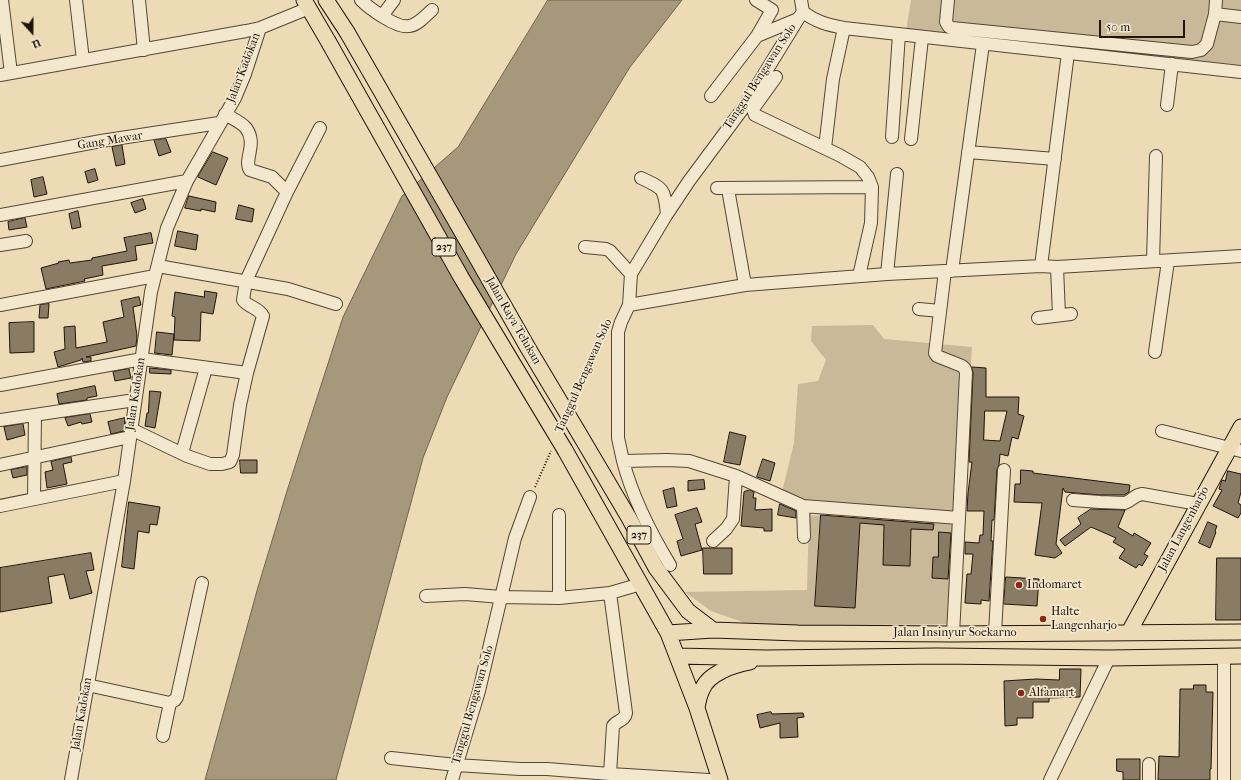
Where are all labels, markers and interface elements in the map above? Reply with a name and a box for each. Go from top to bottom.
north arrow [12,12,52,52]
scale bar [1101,12,1187,38]
text: 50 m [1106,20,1130,34]
street label: Tanggul Bengawan Solo [720,21,800,133]
street label: Jalan Kadokan [224,31,264,105]
text: U [30,36,43,51]
street label: Gang Mawar [76,129,144,153]
road number: 237 [432,238,456,256]
street label: Jalan Raya Telukan [482,275,544,367]
street label: Tanggul Bengawan Solo [552,317,616,435]
street label: Jalan Kadokan [123,356,149,432]
street label: Jalan Langenharjo [1156,484,1212,574]
road number: 237 [627,526,651,544]
place label: Indomaret [1027,578,1082,592]
marker: Indomaret [1014,580,1024,590]
place label: Halte Langenharjo [1051,605,1117,633]
marker: Halte Langenharjo [1038,614,1048,624]
street label: Jalan Insinyur Soekarno [893,626,1017,640]
street label: Tanggul Bengawan Solo [449,644,497,766]
street label: Jalan Kadokan [68,676,96,752]
place label: Alfamart [1029,686,1075,700]
marker: Alfamart [1016,688,1026,698]

